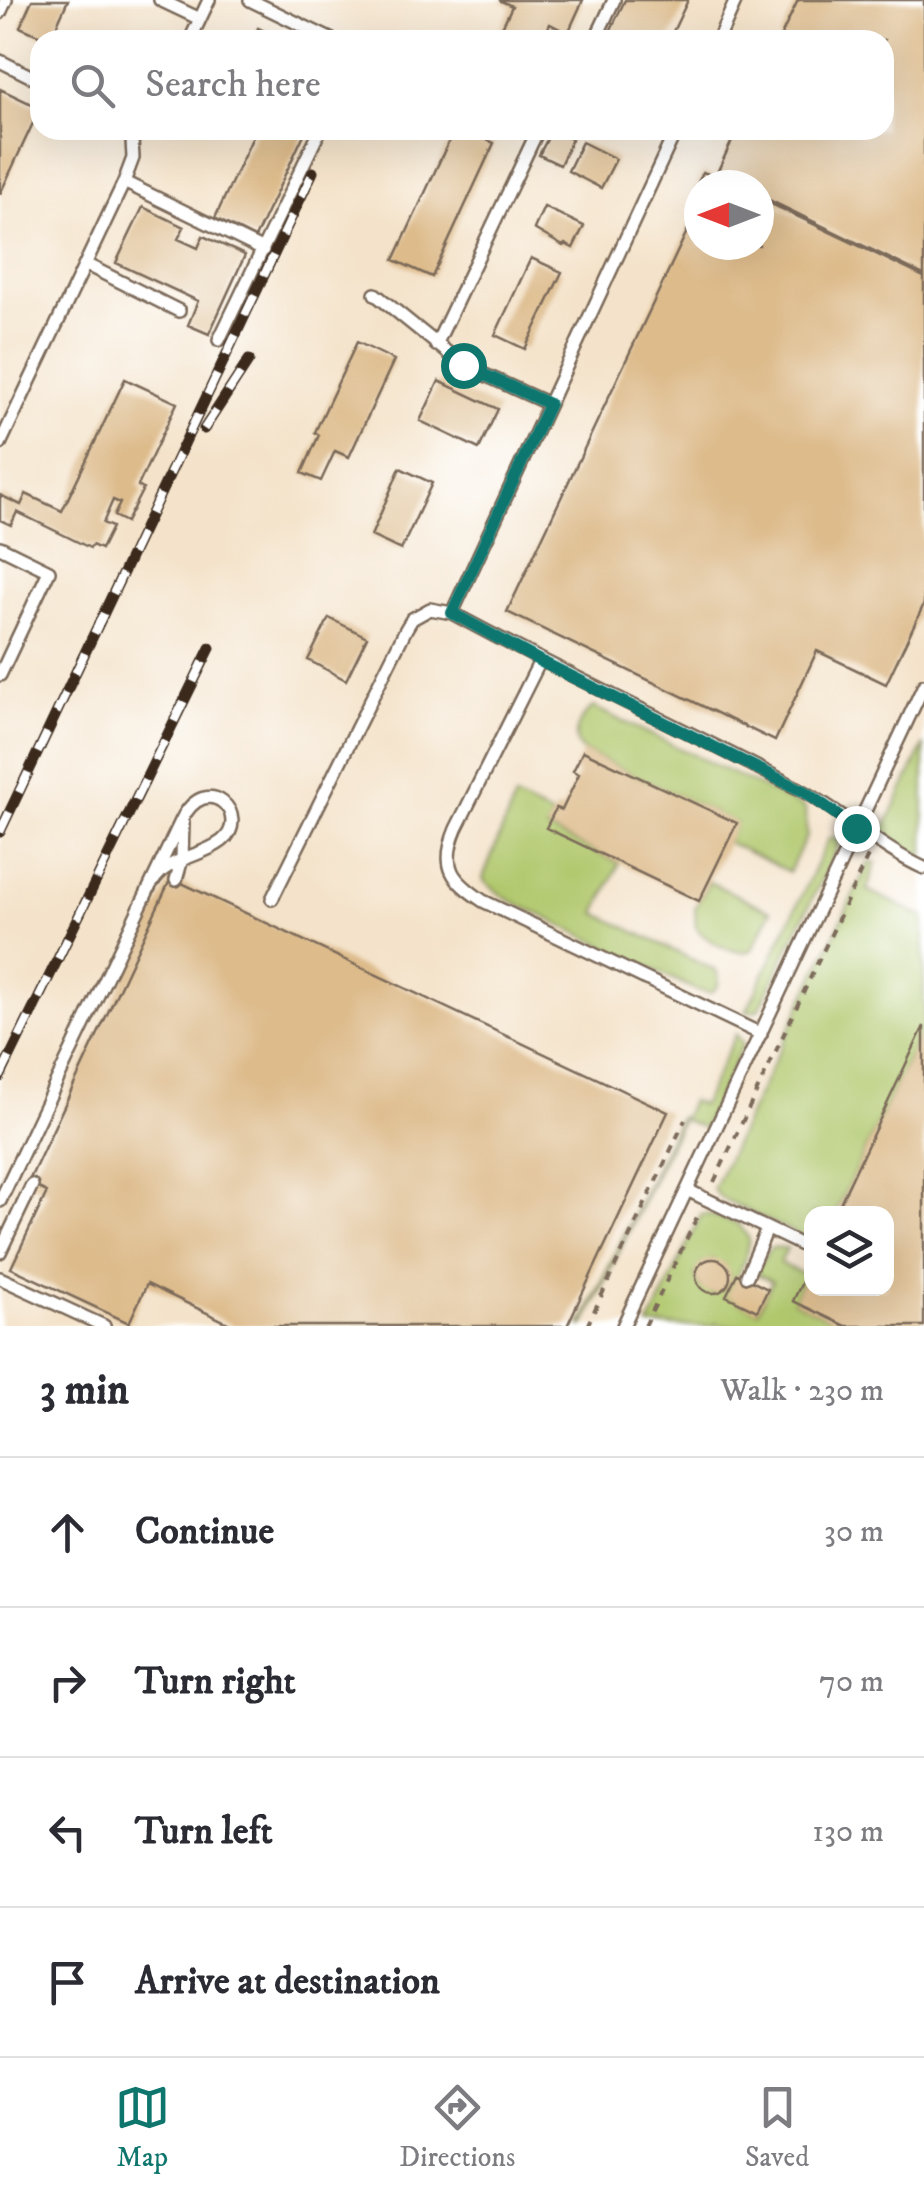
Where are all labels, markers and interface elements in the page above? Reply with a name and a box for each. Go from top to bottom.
search box [30,30,894,140]
icon: search [65,58,120,113]
text: Search here [145,61,321,109]
north arrow [684,170,774,260]
route start [441,343,487,389]
route end [834,806,880,852]
map controls [804,1206,894,1296]
button: layers [804,1206,894,1296]
text: 3 min [40,1365,129,1417]
text: Walk · 230 m [720,1371,884,1411]
icon: ahead [40,1505,95,1560]
text: Continue [135,1508,274,1556]
text: 30 m [824,1512,884,1552]
icon: right [40,1655,95,1710]
text: Turn right [135,1658,296,1706]
text: 70 m [819,1662,884,1702]
icon: left [40,1805,95,1860]
text: Turn left [135,1808,273,1856]
text: 130 m [812,1812,884,1852]
icon: arrive [40,1955,95,2010]
text: Arrive at destination [135,1958,440,2006]
tab: Map [115,2080,170,2175]
tab: Directions [399,2080,515,2175]
tab: Saved [745,2080,809,2175]

